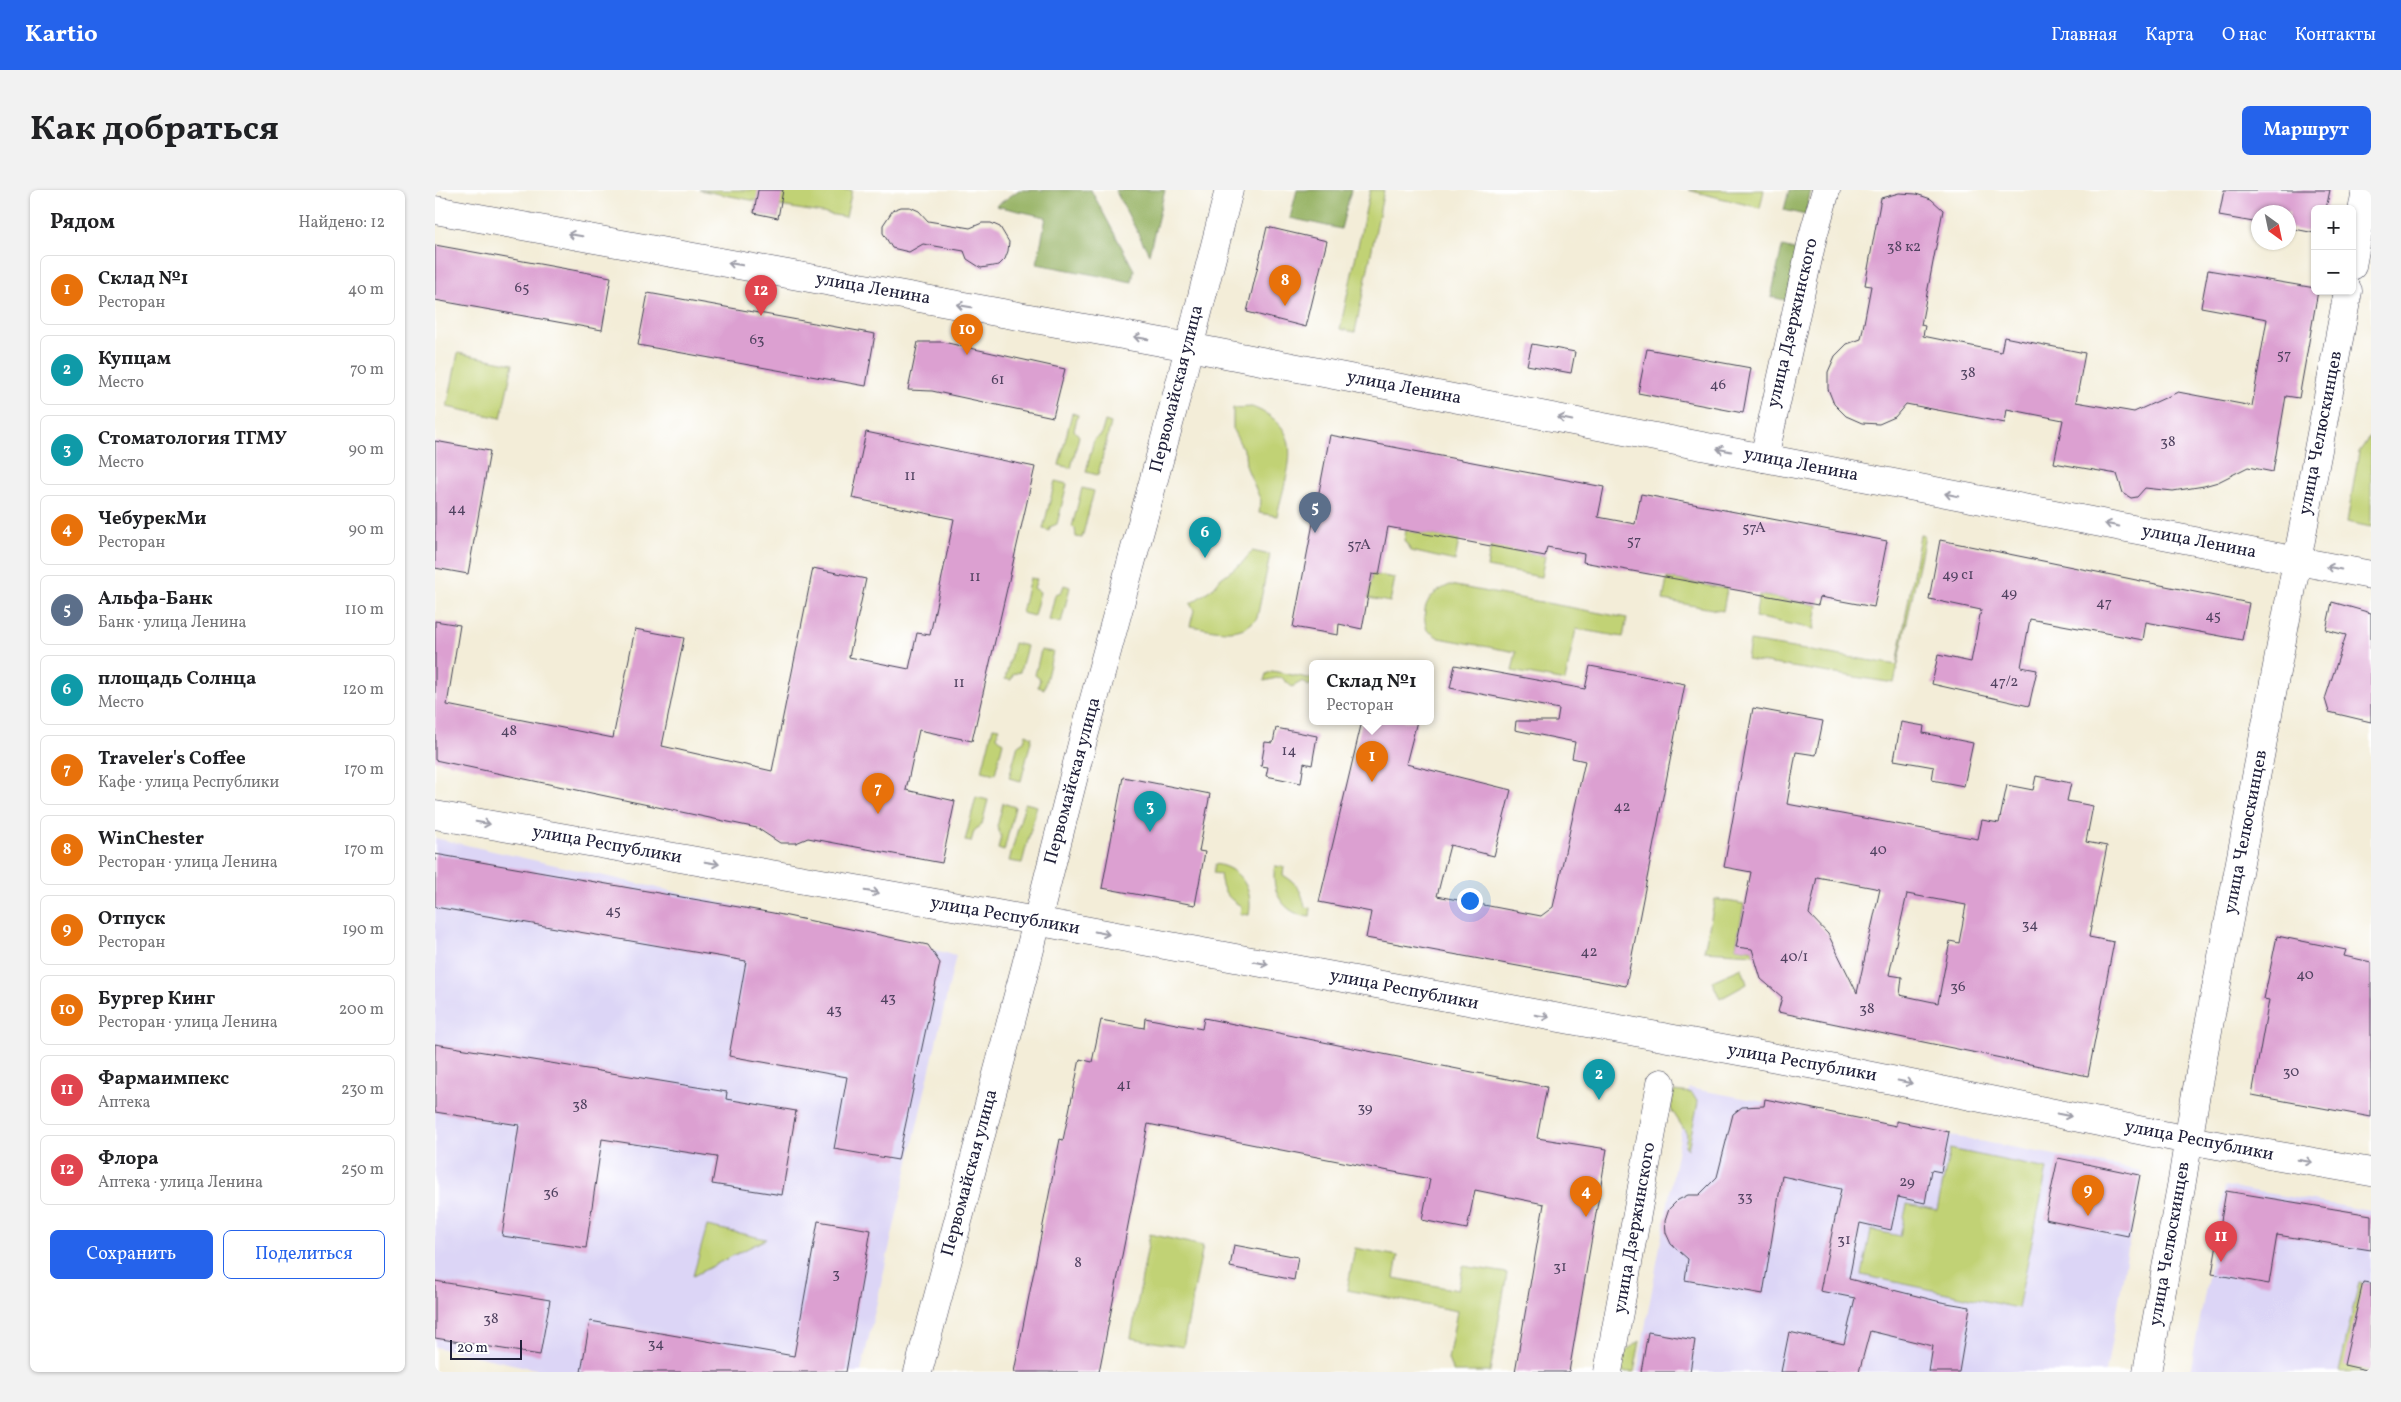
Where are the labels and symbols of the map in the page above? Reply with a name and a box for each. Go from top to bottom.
north arrow [2251,205,2296,250]
one-way arrow [567,230,583,240]
street label: улица Дзержинского [1761,236,1825,410]
house number: 38 к2 [1887,237,1921,258]
one-way arrow [727,259,743,269]
pin: 8 [1269,265,1301,306]
street label: улица Ленина [814,267,932,311]
pin: 12 [745,275,777,316]
house number: 65 [515,278,529,299]
one-way arrow [956,300,972,310]
street label: Первомайская улица [1144,302,1210,475]
pin: 10 [951,314,983,355]
house number: 63 [749,330,765,351]
one-way arrow [1133,333,1149,343]
house number: 57 [2277,345,2291,366]
street label: улица Челюскинцев [2293,349,2349,517]
house number: 38 [1960,363,1976,384]
street label: улица Ленина [1345,365,1463,411]
house number: 61 [991,370,1005,391]
house number: 46 [1710,375,1726,396]
one-way arrow [1557,414,1573,423]
house number: 38 [2160,432,2176,453]
street label: улица Ленина [1742,442,1860,488]
one-way arrow [1717,445,1733,454]
house number: 11 [904,466,916,487]
one-way arrow [1945,489,1961,499]
pin: 5 [1299,492,1331,533]
house number: 44 [448,499,466,520]
pin: 6 [1189,517,1221,558]
house number: 57А [1742,518,1766,539]
street label: улица Ленина [2140,519,2258,565]
one-way arrow [2104,520,2120,530]
house number: 57 [1627,531,1641,552]
house number: 57А [1347,535,1371,556]
one-way arrow [2327,563,2343,573]
house number: 49 с1 [1942,565,1974,586]
house number: 11 [969,567,981,588]
house number: 49 [2001,583,2017,604]
house number: 47 [2096,593,2112,614]
house number: 45 [2205,606,2221,627]
house number: 47/2 [1990,672,2018,693]
house number: 11 [953,673,965,694]
street label: Первомайская улица [1039,695,1107,867]
house number: 48 [501,721,517,742]
house number: 14 [1282,741,1296,762]
pin: 1 [1356,741,1388,782]
street label: улица Челюскинцев [2218,748,2274,916]
pin: 7 [862,773,894,814]
pin: 3 [1134,791,1166,832]
house number: 42 [1613,797,1631,818]
one-way arrow [475,819,491,829]
street label: улица Республики [530,820,684,870]
house number: 40 [1869,840,1887,861]
one-way arrow [704,859,720,869]
one-way arrow [864,887,880,897]
your location [1457,888,1483,914]
street label: улица Республики [928,891,1082,941]
house number: 45 [605,901,621,922]
house number: 34 [2022,915,2038,936]
one-way arrow [1093,929,1109,939]
house number: 42 [1580,942,1598,963]
house number: 40/1 [1780,947,1808,968]
one-way arrow [1253,959,1269,969]
street label: улица Республики [1327,963,1481,1017]
house number: 40 [2296,965,2314,986]
house number: 36 [1950,977,1966,998]
house number: 43 [880,988,896,1009]
house number: 38 [1859,999,1875,1020]
house number: 43 [826,1000,842,1021]
one-way arrow [1534,1011,1550,1021]
street label: улица Республики [1725,1038,1879,1088]
pin: 2 [1583,1059,1615,1100]
house number: 30 [2283,1062,2299,1083]
house number: 41 [1117,1075,1131,1096]
one-way arrow [1897,1078,1913,1088]
street label: Первомайская улица [936,1087,1004,1259]
house number: 38 [572,1095,588,1116]
house number: 39 [1357,1098,1373,1119]
one-way arrow [2056,1110,2072,1120]
street label: улица Республики [2122,1114,2276,1168]
street label: улица Дзержинского [1608,1140,1662,1316]
one-way arrow [2297,1156,2313,1166]
street label: улица Челюскинцев [2143,1160,2197,1328]
house number: 29 [1899,1172,1915,1193]
pin: 9 [2072,1175,2104,1216]
pin: 4 [1570,1176,1602,1217]
house number: 36 [543,1183,559,1204]
house number: 33 [1737,1187,1753,1208]
pin: 11 [2205,1221,2237,1262]
house number: 31 [1837,1230,1851,1251]
house number: 8 [1074,1253,1082,1274]
house number: 31 [1553,1257,1567,1278]
house number: 3 [832,1264,840,1285]
house number: 38 [483,1309,499,1330]
house number: 34 [648,1334,664,1355]
scale bar [450,1337,523,1360]

